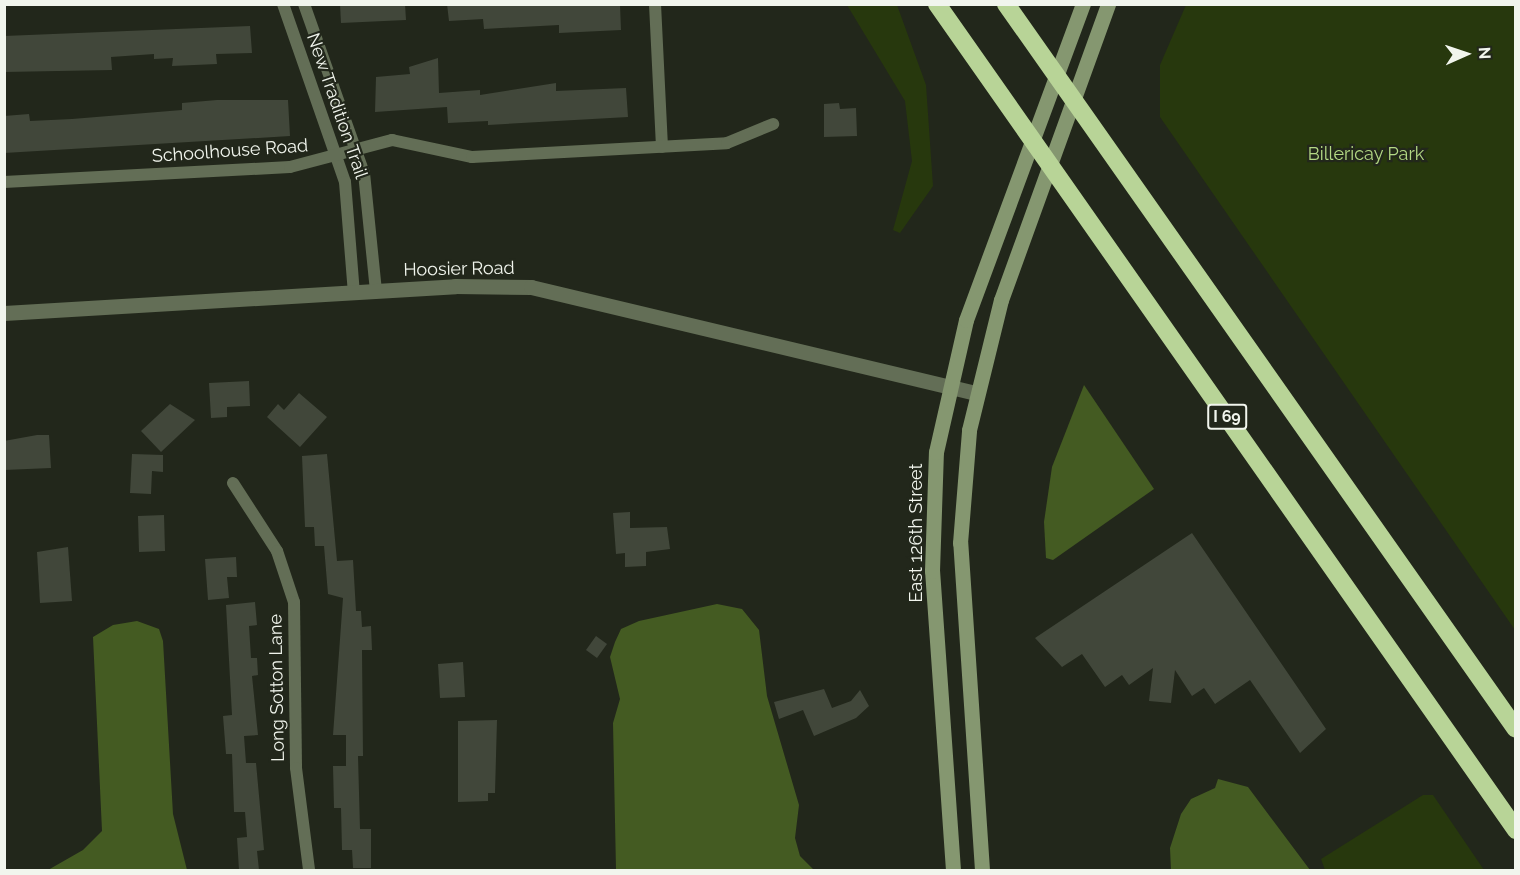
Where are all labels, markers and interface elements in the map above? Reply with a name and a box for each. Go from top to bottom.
north arrow [1436,24,1496,84]
street label: New Tradition Trail [302,30,372,182]
text: N [1475,46,1494,60]
street label: Schoolhouse Road [151,135,309,167]
park label: Billericay Park [1307,143,1425,165]
street label: Hoosier Road [403,257,515,281]
road number: I 69 [1206,404,1248,430]
street label: East 126th Street [905,464,927,602]
street label: Long Sotton Lane [265,614,289,762]

